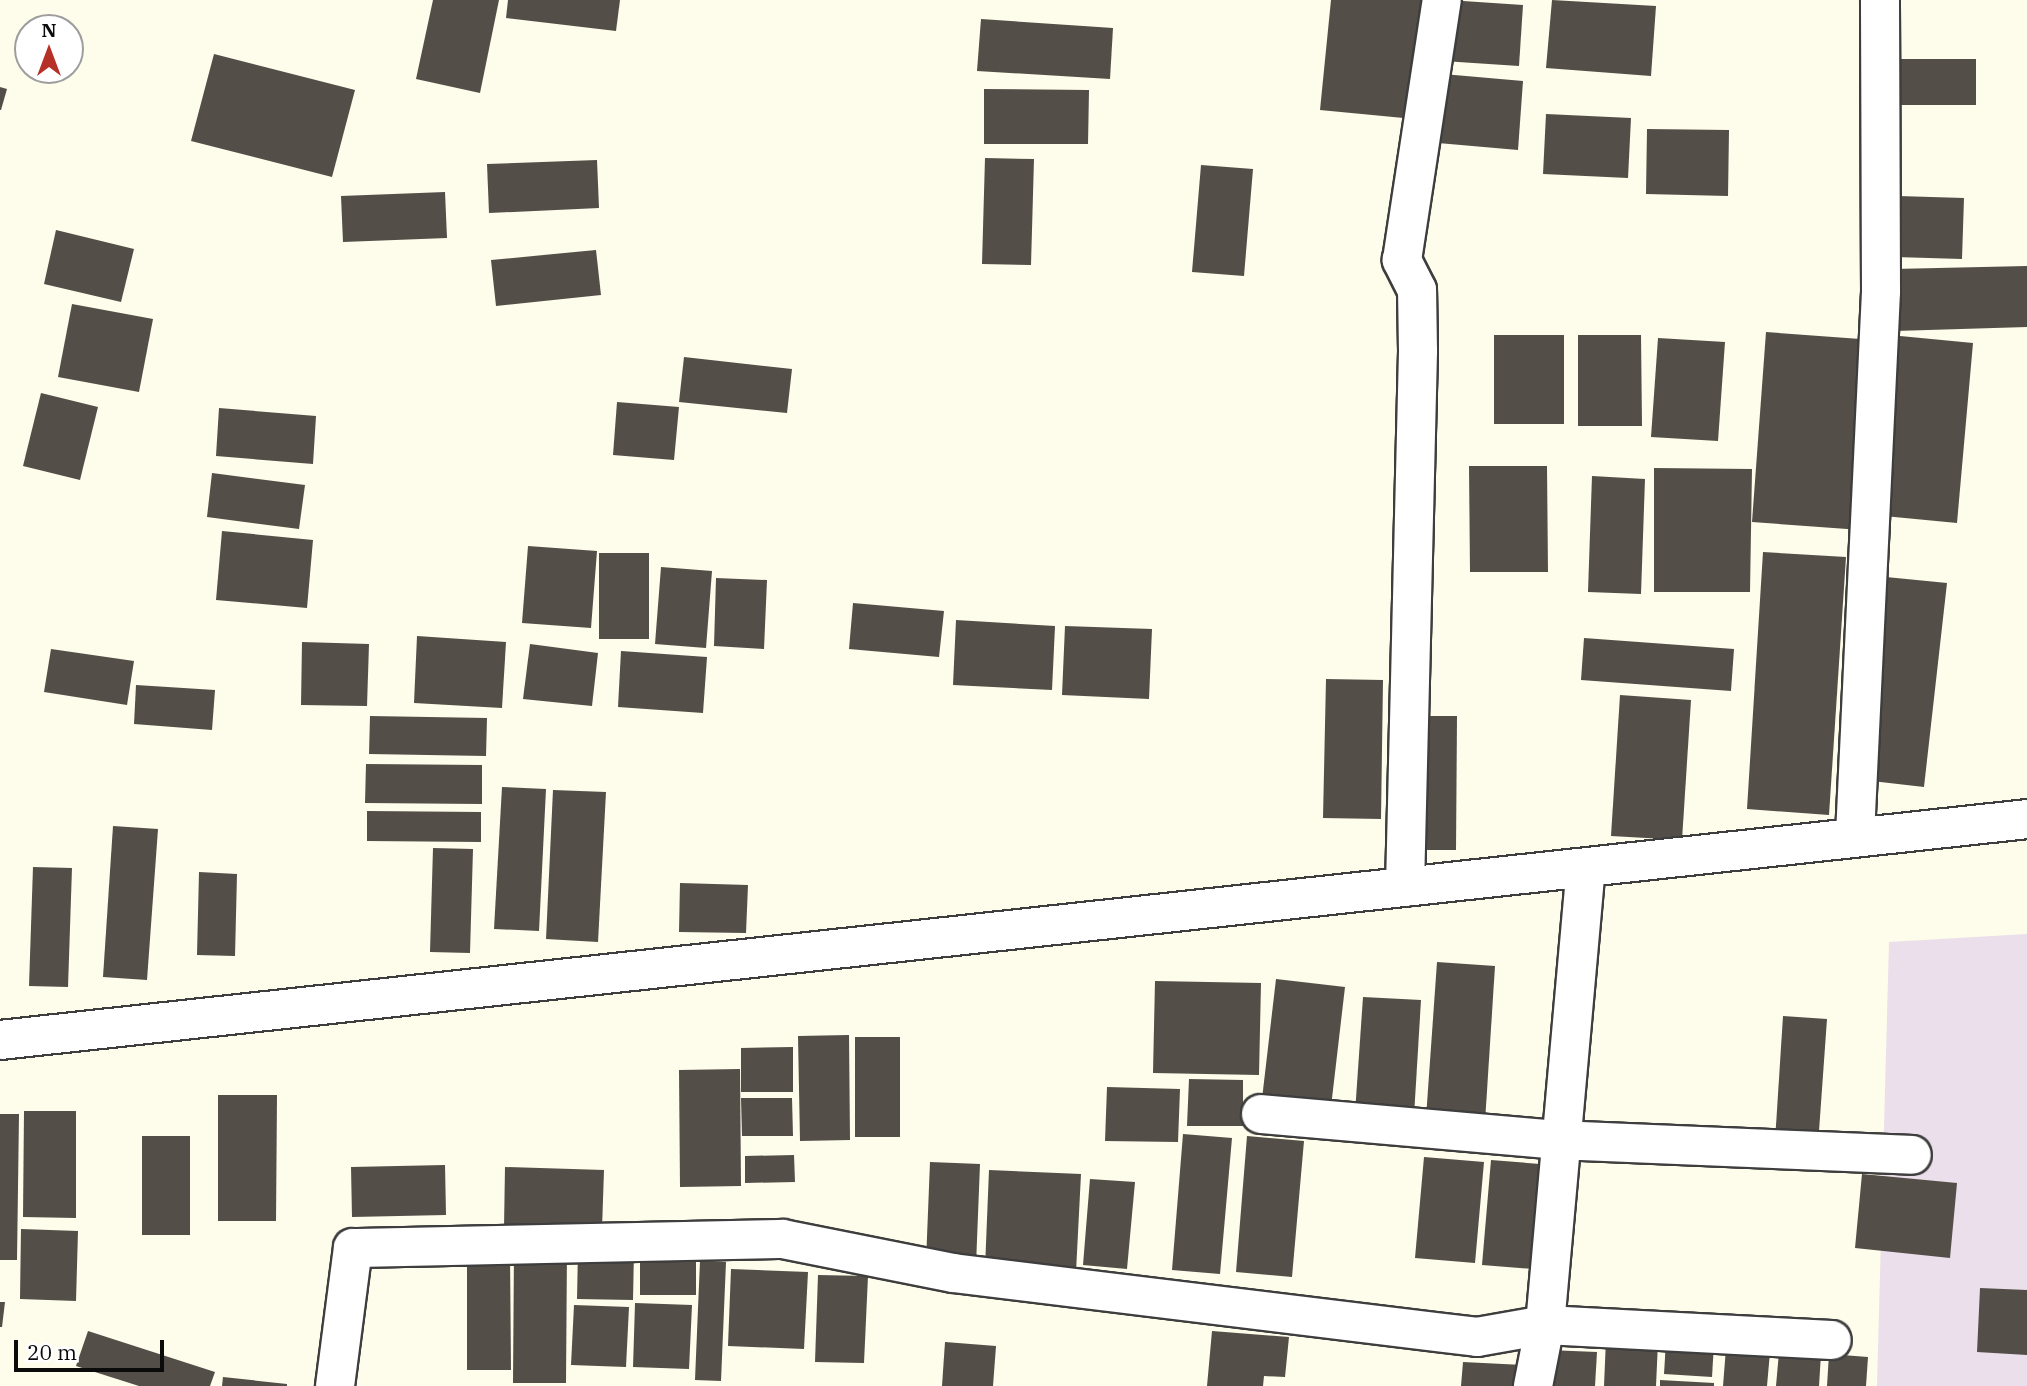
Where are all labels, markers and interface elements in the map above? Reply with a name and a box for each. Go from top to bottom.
north arrow [14,14,84,84]
text: N [41,18,57,42]
scale bar [18,1326,168,1370]
text: 20 m [27,1338,77,1366]

